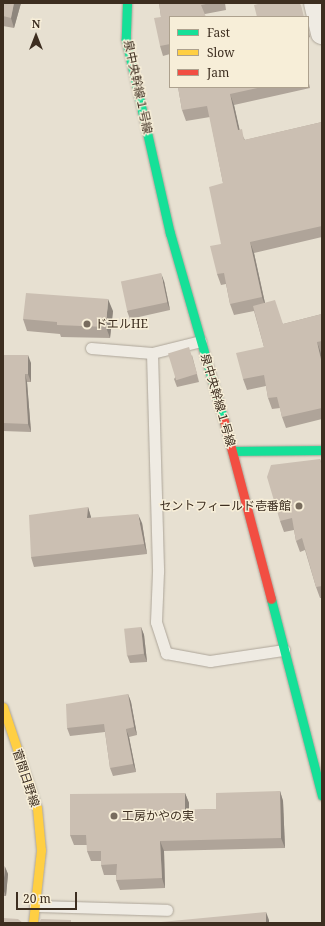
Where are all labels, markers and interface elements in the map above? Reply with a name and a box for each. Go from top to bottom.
north arrow [16,16,56,56]
text: N [32,16,40,31]
legend [169,16,309,88]
text: Fast [207,24,230,41]
street label: 泉中央幹線１号線 [121,39,155,135]
text: Slow [207,44,235,61]
text: Jam [207,64,229,81]
place label: ドエルHE [95,317,148,331]
marker: ドエルHE [82,319,92,329]
street label: 泉中央幹線１号線 [198,352,238,448]
place label: セントフィールド壱番館 [159,499,291,513]
marker: セントフィールド壱番館 [294,501,304,511]
street label: 菅間日野線 [10,747,42,809]
place label: 工房かやの実 [122,809,194,823]
marker: 工房かやの実 [109,811,119,821]
scale bar [18,884,79,910]
text: 20 m [23,890,51,907]

